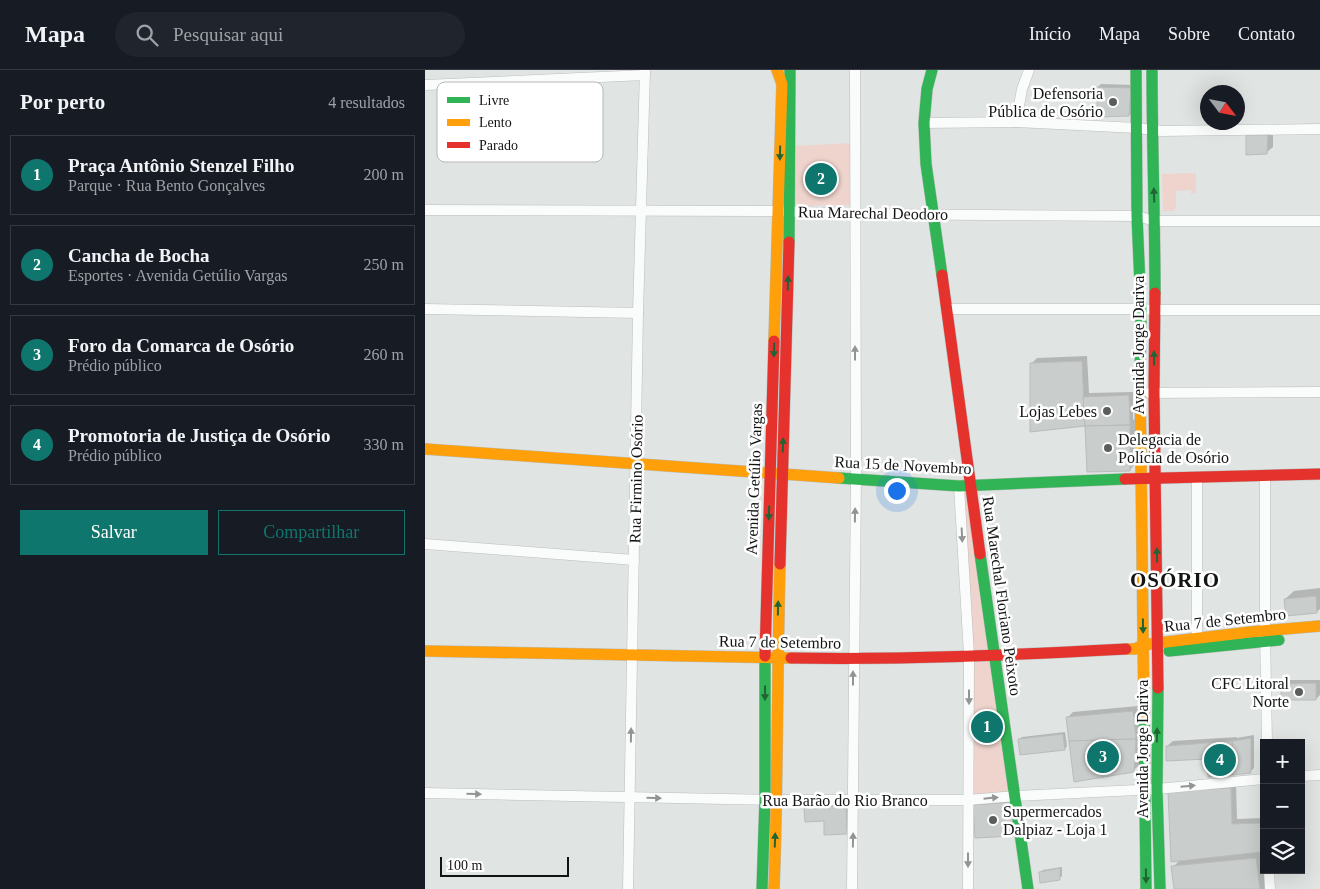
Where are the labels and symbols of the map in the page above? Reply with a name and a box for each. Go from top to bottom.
legend [437,82,603,162]
place label: Defensoria Pública de Osório [988,85,1103,120]
north arrow [1200,85,1245,130]
text: Livre [479,93,509,108]
marker: Defensoria Pública de Osório [1107,96,1119,108]
text: Lento [479,115,512,130]
text: Parado [479,138,518,153]
one-way arrow [776,145,784,161]
pin: 2 [805,160,837,198]
one-way arrow [1150,187,1158,203]
street label: Rua Marechal Deodoro [798,203,948,223]
one-way arrow [784,275,792,291]
street label: Avenida Jorge Dariva [1130,276,1148,414]
one-way arrow [770,343,778,359]
one-way arrow [851,345,859,361]
one-way arrow [1150,350,1158,366]
street label: Avenida Getúlio Vargas [743,403,766,555]
place label: Lojas Lebes [1019,403,1097,421]
marker: Lojas Lebes [1101,405,1113,417]
street label: Rua Firmino Osório [626,414,646,544]
place label: Delegacia de Polícia de Osório [1118,431,1229,466]
one-way arrow [779,437,787,453]
marker: Delegacia de Polícia de Osório [1102,442,1114,454]
street label: Rua 15 de Novembro [834,453,972,477]
your location [884,478,910,504]
street label: Rua Marechal Floriano Peixoto [980,495,1024,697]
one-way arrow [765,505,773,521]
one-way arrow [851,507,859,523]
one-way arrow [958,527,966,543]
one-way arrow [1153,547,1161,563]
district label: OSÓRIO [1130,568,1220,592]
one-way arrow [774,600,782,616]
street label: Rua 7 de Setembro [1163,605,1287,635]
one-way arrow [1139,618,1147,634]
street label: Rua 7 de Setembro [719,632,841,652]
one-way arrow [849,670,857,686]
place label: CFC Litoral Norte [1211,675,1290,710]
street label: Avenida Jorge Dariva [1134,680,1152,818]
one-way arrow [761,685,769,701]
marker: CFC Litoral Norte [1293,686,1305,698]
one-way arrow [965,690,973,706]
pin: 1 [971,708,1003,746]
one-way arrow [627,727,635,743]
one-way arrow [1153,727,1161,743]
pin: 3 [1087,738,1119,776]
pin: 4 [1204,741,1236,779]
one-way arrow [1180,782,1196,790]
one-way arrow [466,790,482,798]
street label: Rua Barão do Rio Branco [762,792,928,809]
one-way arrow [646,794,662,802]
one-way arrow [983,794,999,802]
place label: Supermercados Dalpiaz - Loja 1 [1003,803,1107,839]
marker: Supermercados Dalpiaz - Loja 1 [987,814,999,826]
one-way arrow [772,832,780,848]
one-way arrow [849,832,857,848]
one-way arrow [964,852,972,868]
scale bar [440,854,569,877]
one-way arrow [1142,868,1150,884]

